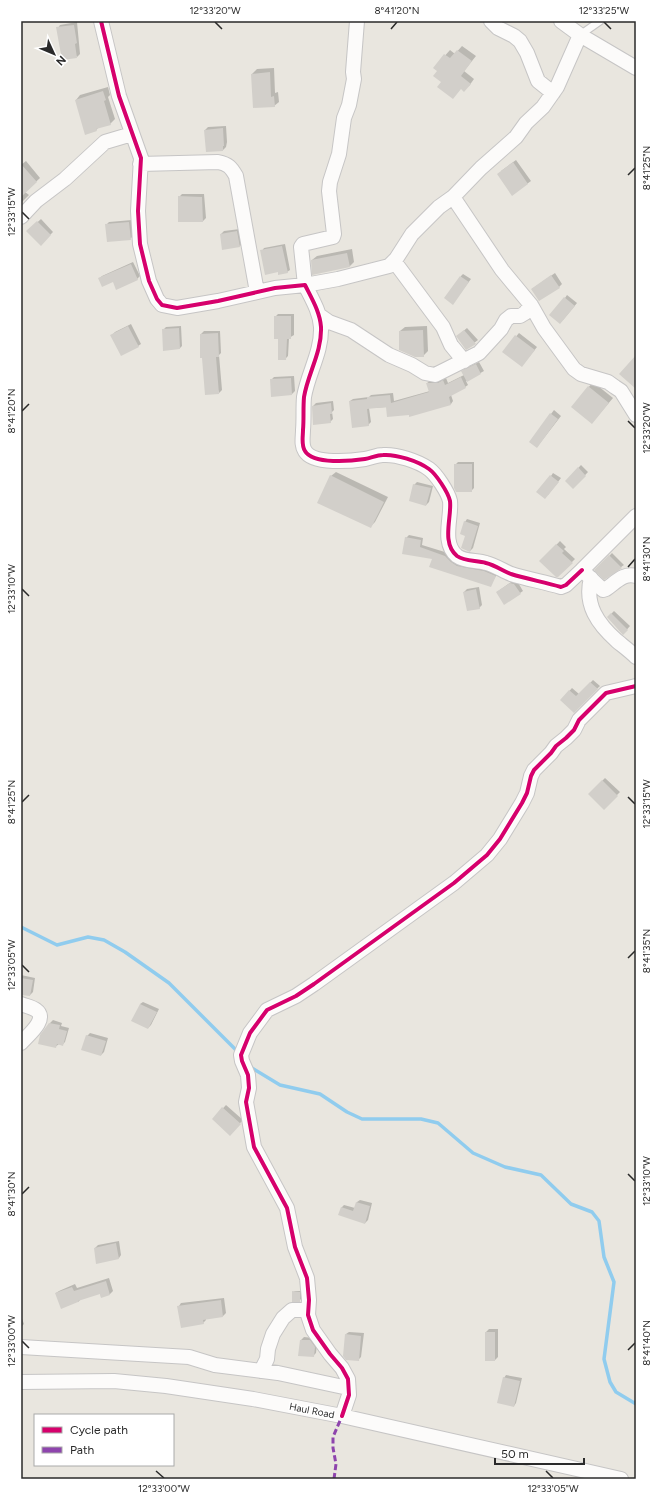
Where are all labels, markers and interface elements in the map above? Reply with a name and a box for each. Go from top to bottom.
text: 12°33'20"W [189,4,241,17]
text: 8°41'20"N [374,4,420,17]
text: 12°33'25"W [579,4,630,17]
north arrow [34,34,74,74]
text: N [53,53,68,68]
text: 8°41'25"N [640,146,653,190]
text: 12°33'15"W [5,187,18,236]
text: 8°41'20"N [5,388,18,434]
text: 12°33'20"W [640,402,653,454]
text: 8°41'30"N [640,537,653,581]
text: 12°33'10"W [5,564,18,614]
text: 12°33'15"W [640,779,653,828]
text: 8°41'25"N [5,780,18,824]
text: 8°41'35"N [640,929,653,973]
text: 12°33'05"W [5,939,18,991]
text: 12°33'10"W [640,1156,653,1206]
text: 8°41'30"N [5,1172,18,1216]
text: 12°33'00"W [5,1315,18,1367]
text: 8°41'40"N [640,1320,653,1366]
street label: Haul Road [288,1400,336,1421]
legend [34,1414,174,1466]
text: Cycle path [70,1423,128,1437]
scale bar [495,1440,584,1466]
text: Path [70,1443,94,1457]
text: 50 m [501,1447,529,1461]
text: 12°33'00"W [138,1482,190,1495]
text: 12°33'05"W [527,1482,579,1495]

